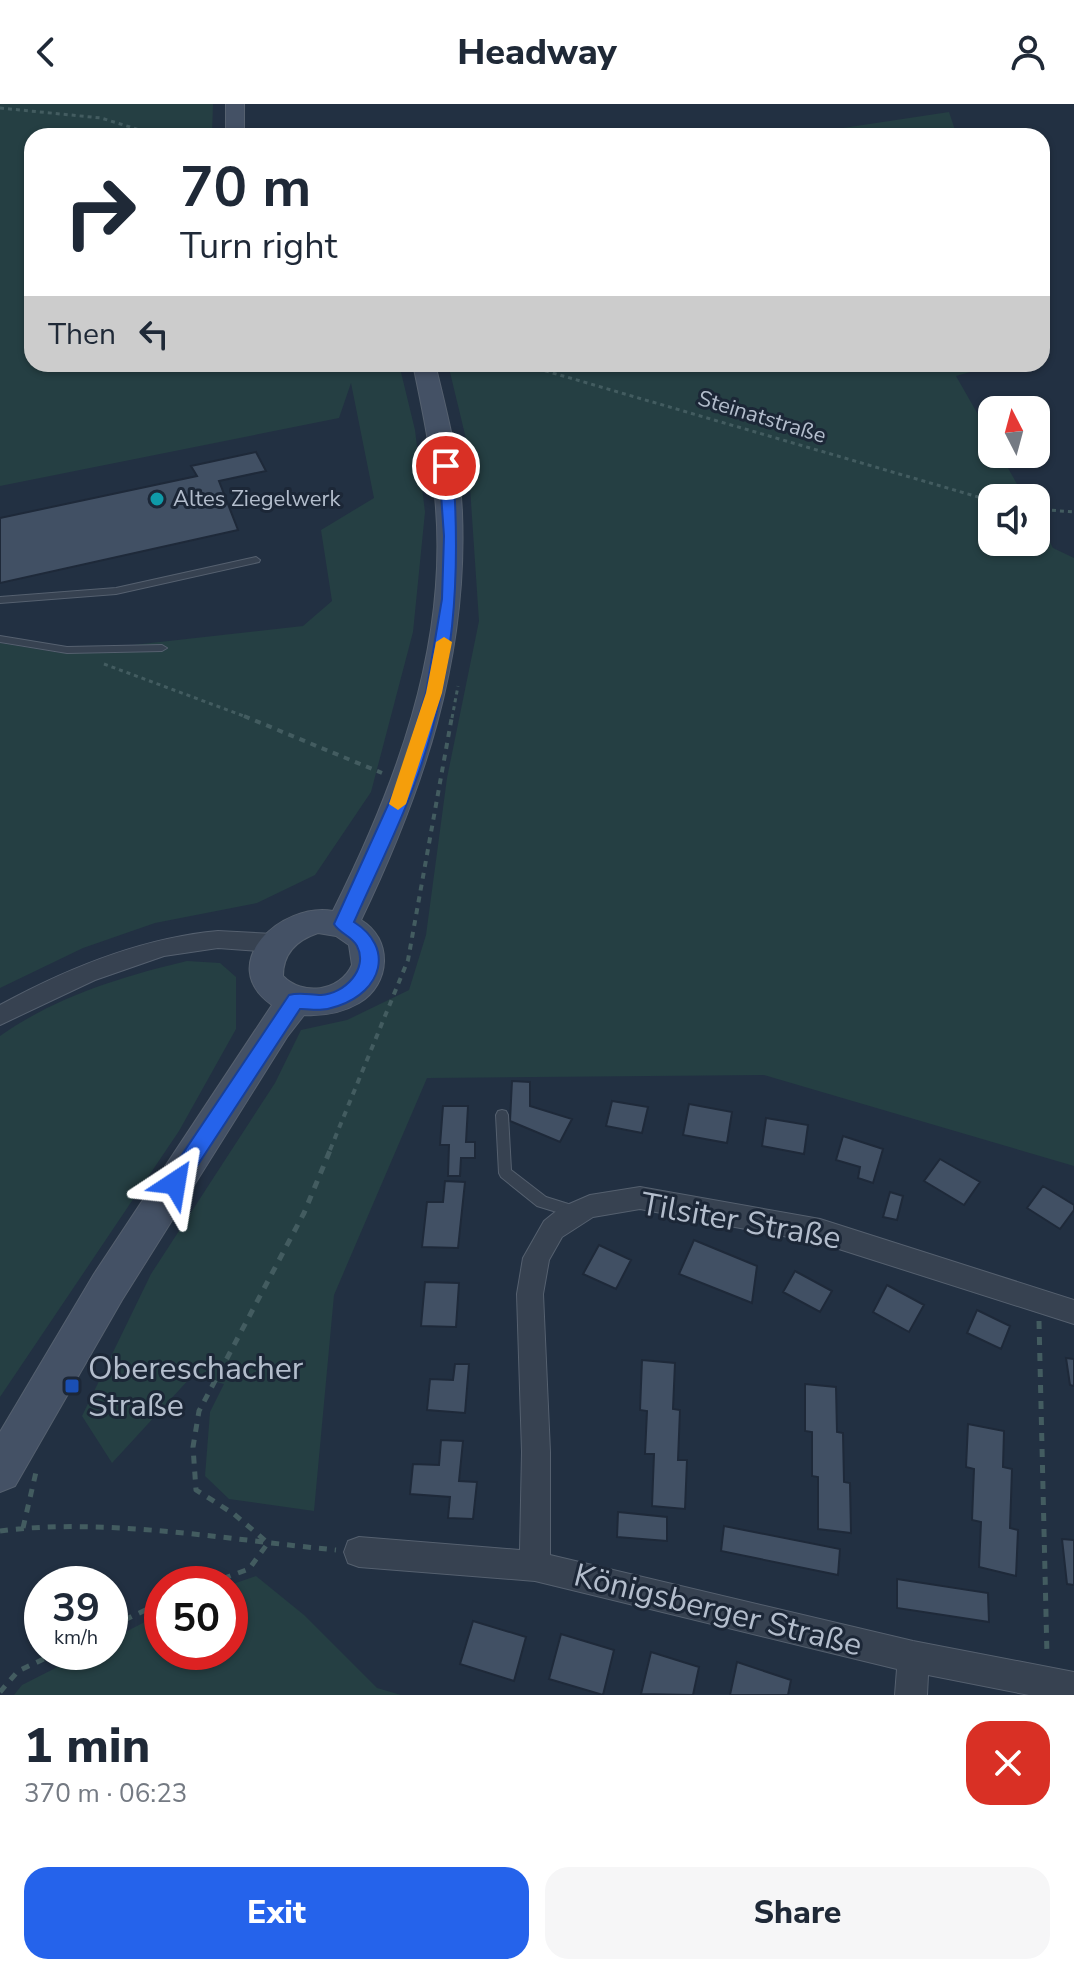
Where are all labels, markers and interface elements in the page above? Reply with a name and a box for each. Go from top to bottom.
text: Headway [457,28,617,77]
icon: back [24,30,68,74]
icon: person [1006,30,1050,74]
text: 70 m [180,149,311,226]
icon: right [48,160,152,264]
text: Turn right [180,222,337,271]
icon: left [132,312,176,356]
text: Then [48,314,116,355]
street label: Steinatstraße [694,383,830,451]
north arrow [978,396,1050,468]
map controls [978,396,1050,556]
pin [412,432,480,500]
icon: arrive [424,444,468,488]
place label: Altes Ziegelwerk [173,484,341,514]
button: sound [978,484,1050,556]
marker: Altes Ziegelwerk [148,490,166,508]
position arrow [133,1141,217,1225]
street label: Tilsiter Straße [638,1182,844,1260]
place label: Obereschacher Straße [88,1347,304,1427]
marker: Obereschacher Straße [63,1377,81,1395]
street label: Königsberger Straße [570,1553,866,1667]
speed limit sign: 50 [144,1566,248,1670]
text: 39 [52,1581,100,1635]
text: km/h [54,1624,98,1651]
text: 1 min [24,1713,150,1779]
button: close [966,1721,1050,1805]
text: 370 m · 06:23 [24,1776,187,1811]
button: Exit [24,1867,529,1959]
button: Share [545,1867,1050,1959]

